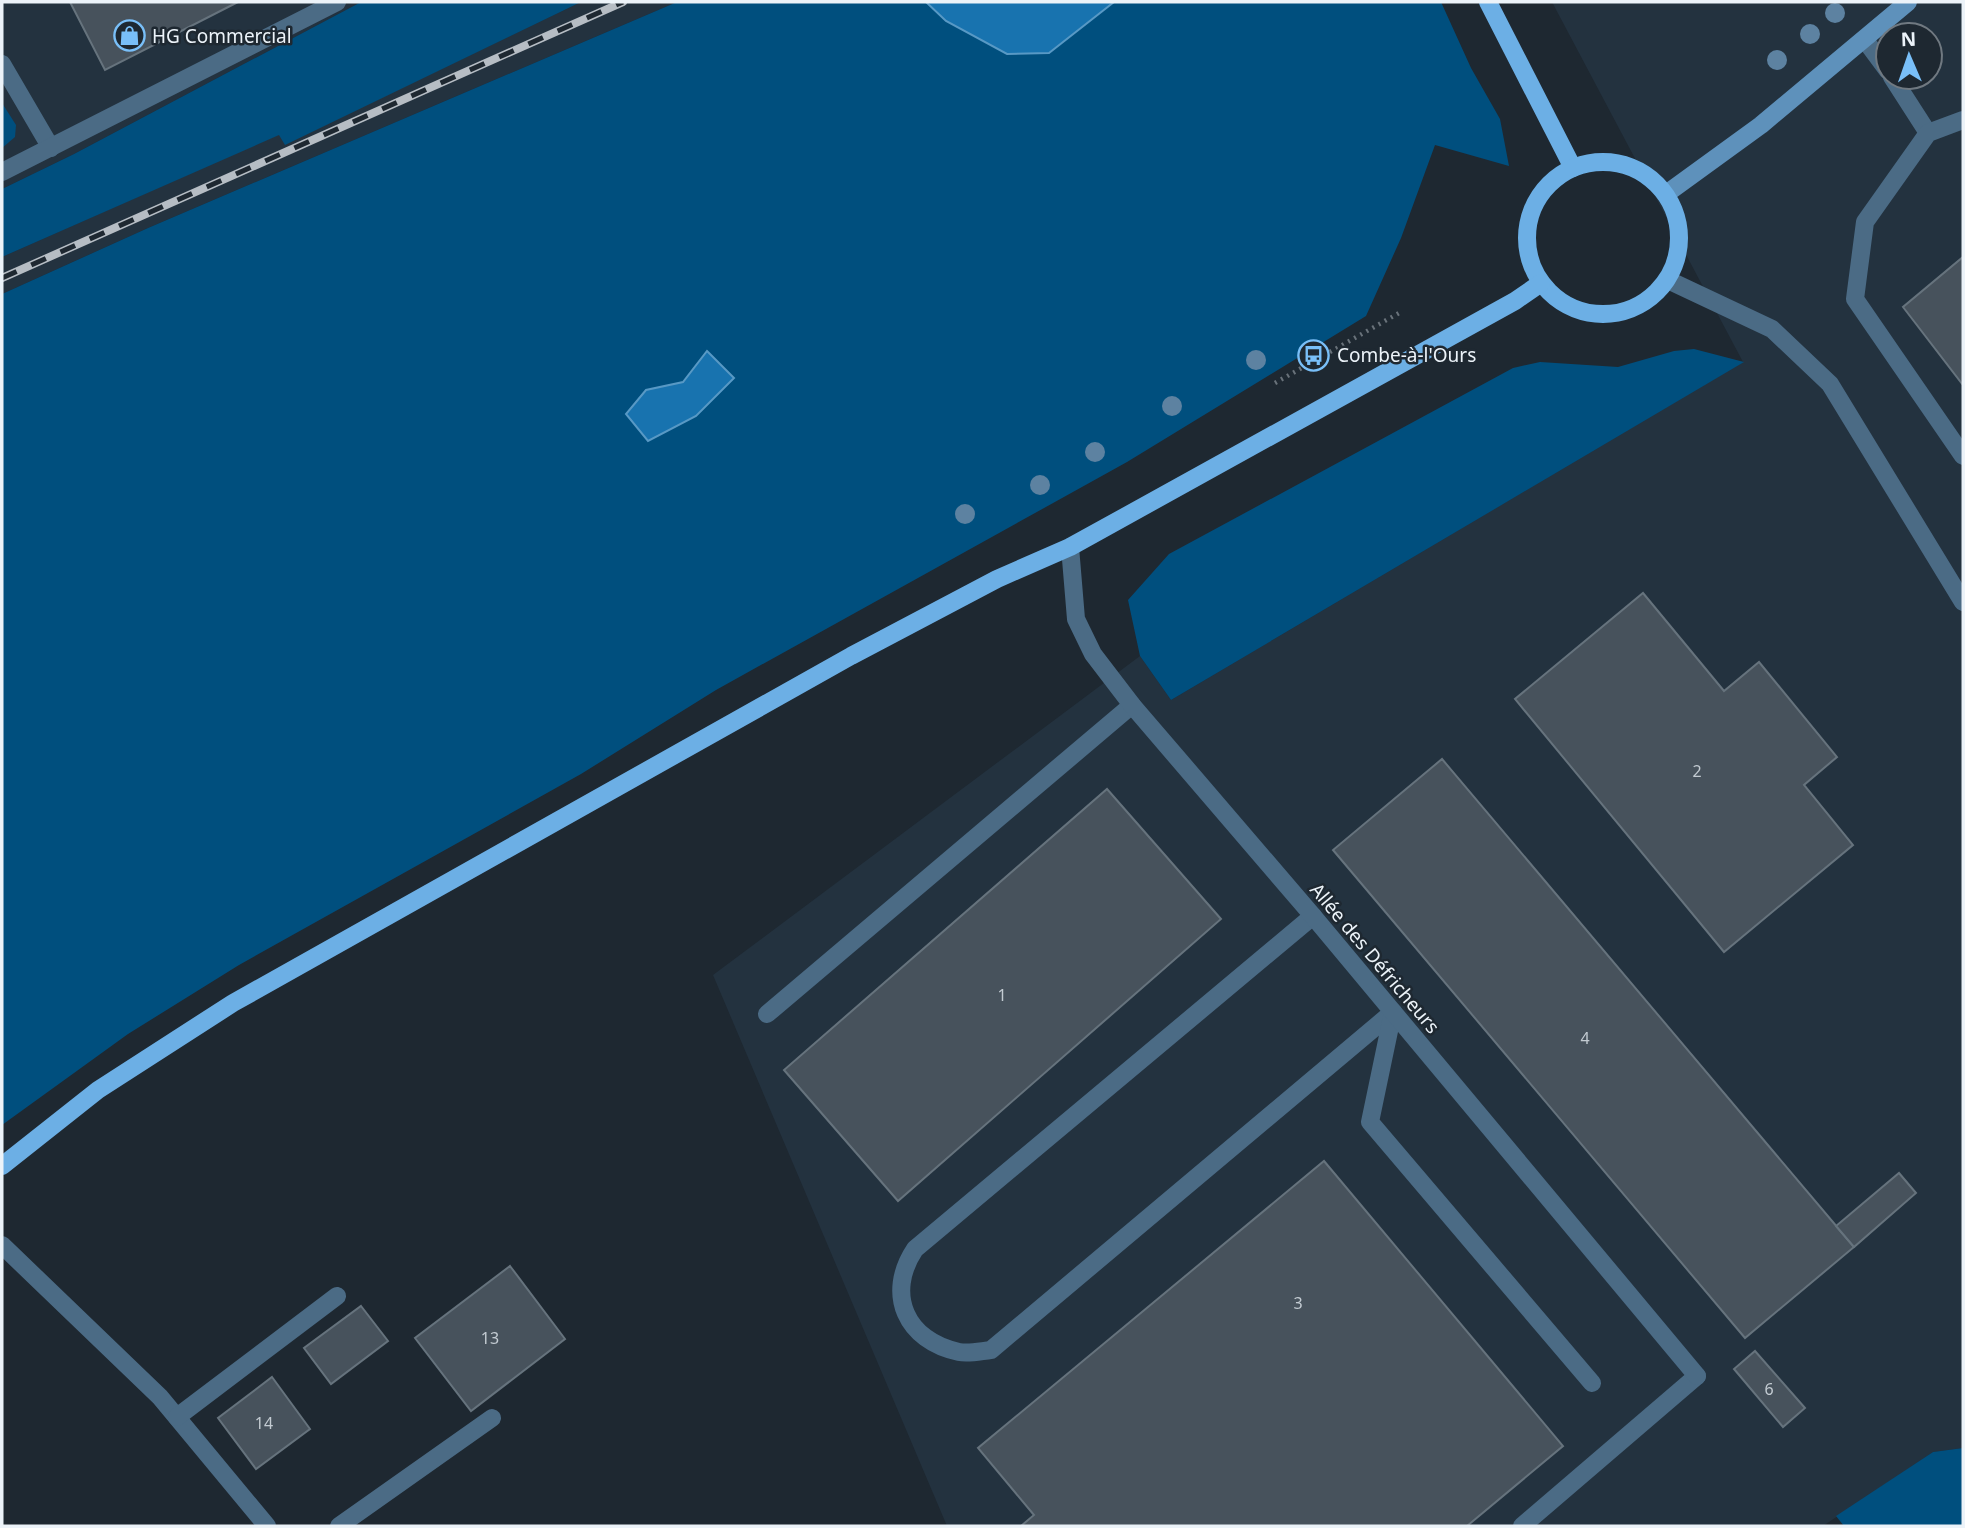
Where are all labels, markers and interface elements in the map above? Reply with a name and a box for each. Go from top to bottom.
shop icon: HG Commercial [112,19,146,53]
north arrow [1874,21,1944,91]
place label: HG Commercial [152,23,292,49]
text: N [1900,26,1917,52]
bus stop icon: Combe-à-l'Ours [1297,338,1331,372]
place label: Combe-à-l'Ours [1337,342,1476,368]
house number: 2 [1692,760,1702,782]
street label: Allée des Défricheurs [1304,877,1446,1039]
house number: 1 [997,984,1007,1006]
house number: 4 [1580,1027,1590,1049]
house number: 3 [1293,1292,1303,1314]
house number: 13 [481,1327,499,1349]
house number: 6 [1764,1378,1774,1400]
house number: 14 [255,1412,273,1434]

